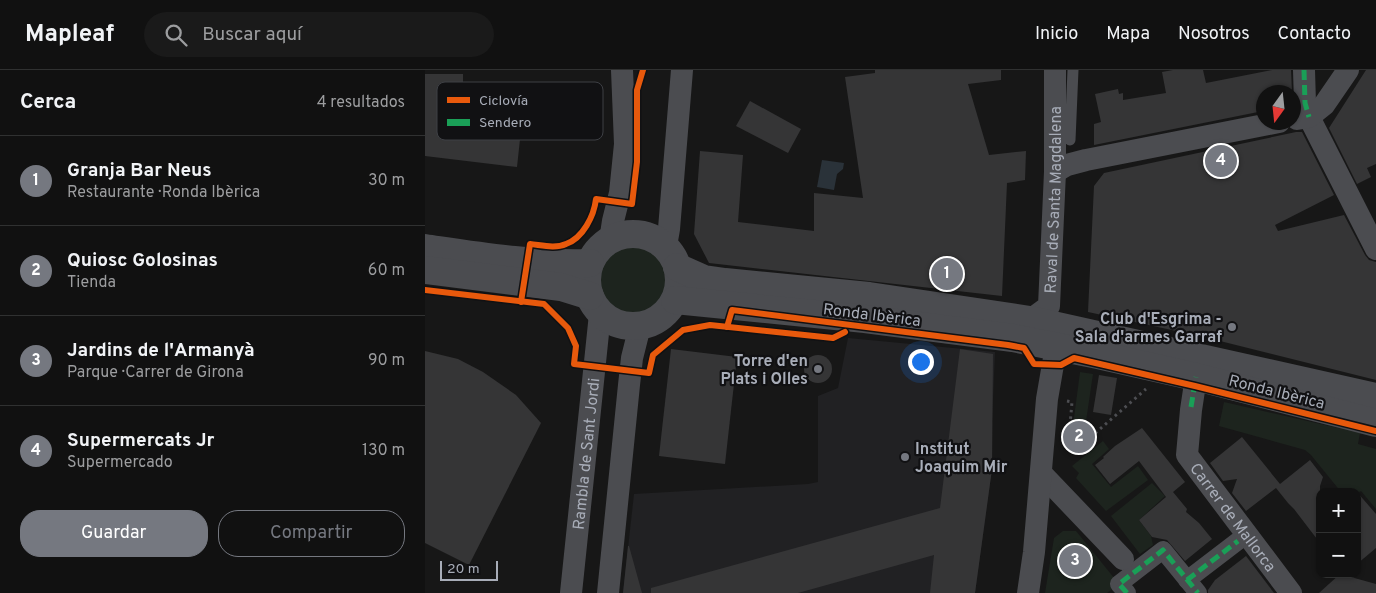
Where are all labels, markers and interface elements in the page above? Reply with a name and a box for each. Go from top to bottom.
search box [144,12,494,57]
text: Mapleaf [25,20,114,50]
icon: search [162,21,190,49]
text: Buscar aquí [202,23,302,47]
text: Inicio [1035,23,1078,46]
text: Mapa [1106,23,1150,46]
text: Nosotros [1178,23,1250,46]
text: Contacto [1278,23,1351,46]
legend [437,82,603,140]
north arrow [1256,85,1301,130]
text: Cerca [20,89,76,116]
text: 4 resultados [317,93,405,113]
text: Ciclovía [479,93,528,110]
street label: Raval de Santa Magdalena [1042,106,1067,294]
text: Sendero [479,115,532,132]
pin: 4 [1205,142,1237,180]
text: Granja Bar Neus [67,159,212,183]
text: 1 [33,171,39,191]
text: 30 m [368,171,405,191]
text: Restaurante · Ronda Ibèrica [67,183,260,203]
text: Quiosc Golosinas [67,249,218,273]
pin: 1 [931,255,963,293]
text: 2 [31,261,41,281]
text: 60 m [368,261,405,281]
text: Tienda [67,273,116,293]
street label: Ronda Ibèrica [822,300,922,332]
place label: Club d'Esgrima - Sala d'armes Garraf [1075,310,1222,348]
marker: Club d'Esgrima - Sala d'armes Garraf [1226,321,1238,333]
text: Jardins de l'Armanyà [67,339,255,363]
your location [908,349,934,375]
text: 3 [31,351,41,371]
text: 90 m [368,351,405,371]
place label: Torre d'en Plats i Olles [720,352,808,390]
text: Parque · Carrer de Girona [67,363,244,383]
marker: Torre d'en Plats i Olles [812,363,824,375]
street label: Ronda Ibèrica [1226,371,1327,415]
street label: Rambla de Sant Jordi [570,377,605,531]
pin: 2 [1063,418,1095,456]
text: Supermercats Jr [67,429,215,453]
place label: Institut Joaquim Mir [915,440,1008,478]
text: 4 [31,441,41,461]
text: 130 m [362,441,405,461]
marker: Institut Joaquim Mir [899,451,911,463]
text: Supermercado [67,453,173,473]
street label: Carrer de Mallorca [1185,460,1280,576]
map controls [1316,488,1361,578]
button: + [1316,488,1361,533]
button: Guardar [20,510,208,557]
button: Compartir [218,510,405,557]
button: − [1316,533,1361,578]
pin: 3 [1059,542,1091,580]
scale bar [440,558,497,581]
text: 20 m [447,561,480,578]

